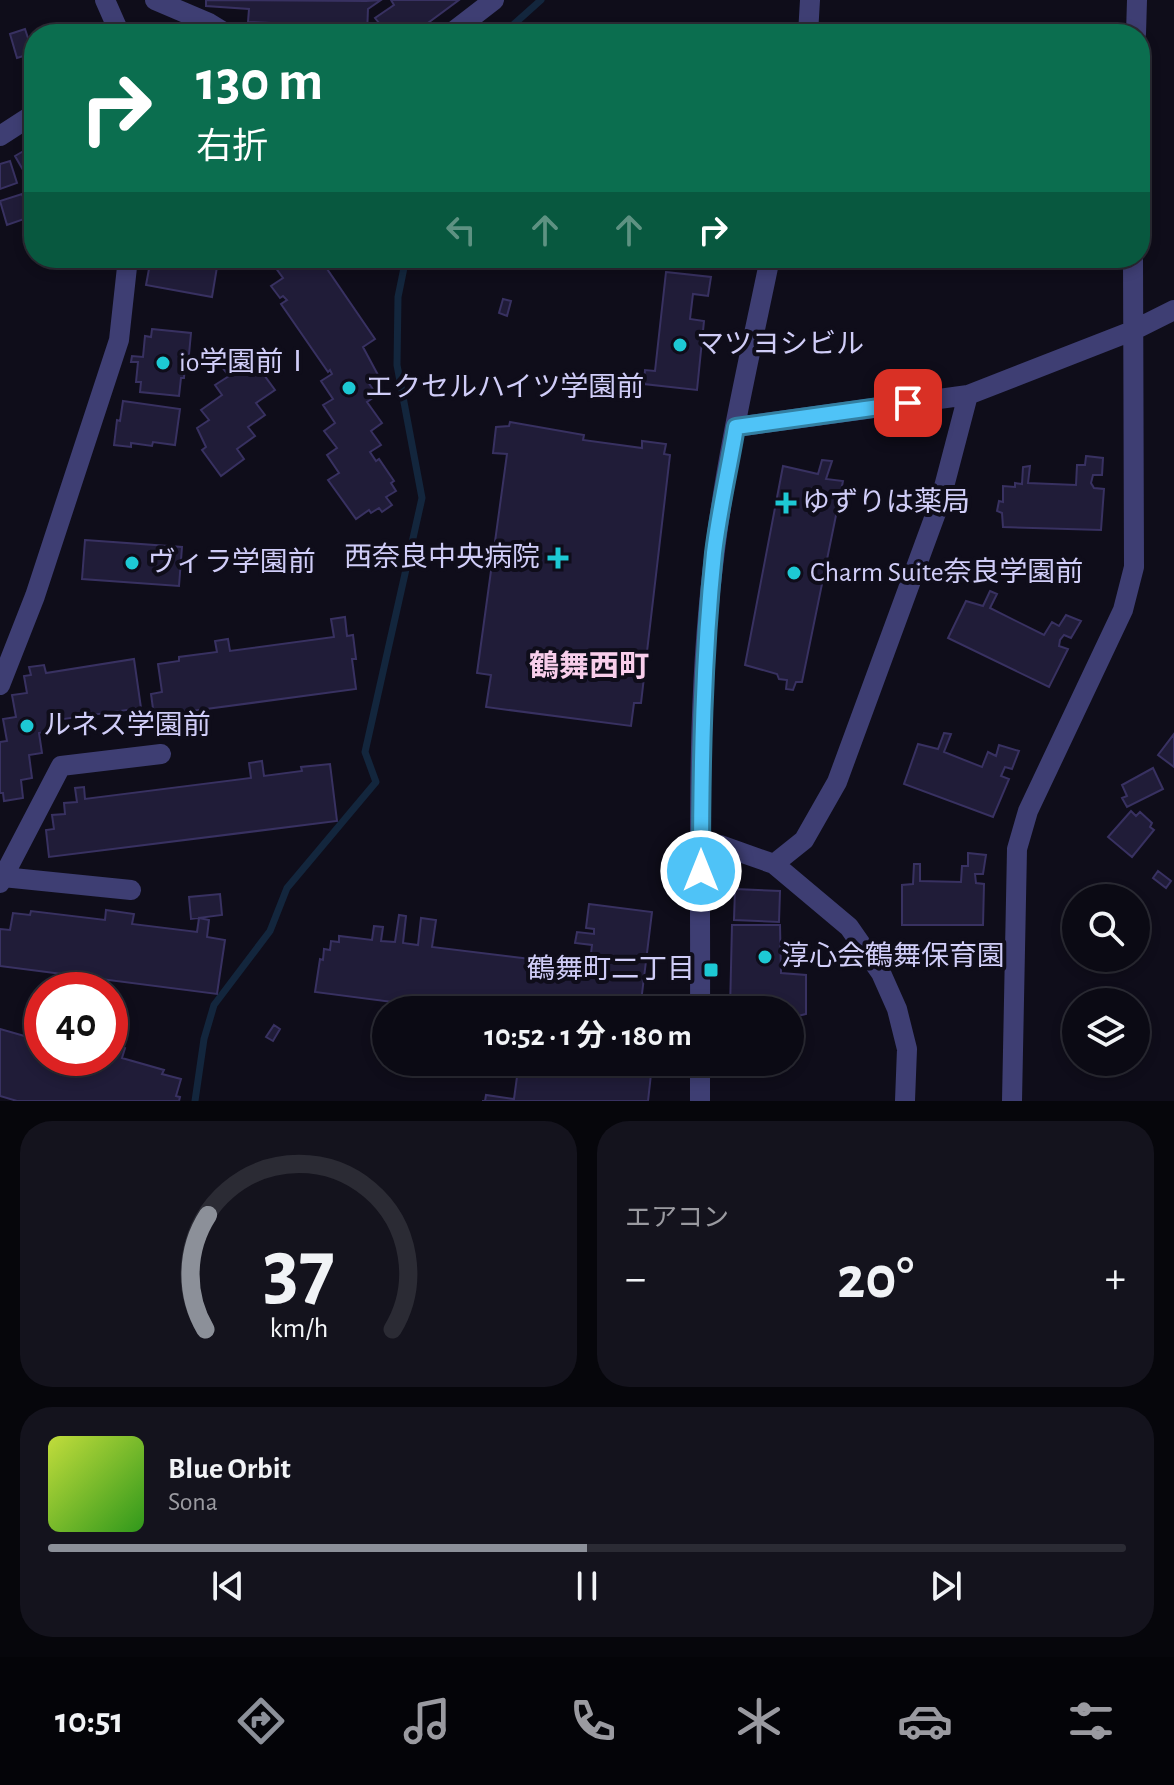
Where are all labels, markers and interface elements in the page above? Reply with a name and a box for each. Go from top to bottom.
text: 130 m [196,54,323,110]
icon: right [64,56,168,160]
text: 右折 [196,129,268,165]
icon: left [439,208,483,252]
icon: ahead [523,208,567,252]
icon: ahead [607,208,651,252]
icon: right [691,208,735,252]
place label: マツヨシビル [696,329,864,359]
marker: マツヨシビル [671,336,689,354]
place label: io学園前Ⅰ [179,347,312,377]
marker: io学園前Ⅰ [154,354,172,372]
pin [874,369,942,437]
place label: エクセルハイツ学園前 [365,372,644,402]
marker: エクセルハイツ学園前 [340,379,358,397]
icon: arrive [886,381,930,425]
place label: ゆずりは薬局 [802,487,970,517]
marker: ゆずりは薬局 [777,494,795,512]
place label: 西奈良中央病院 [344,542,540,572]
place label: ヴィラ学園前 [148,547,316,577]
marker: 西奈良中央病院 [547,547,569,569]
marker: ヴィラ学園前 [123,554,141,572]
place label: Charm Suite奈良学園前 [810,557,1084,587]
marker: Charm Suite奈良学園前 [785,564,803,582]
district label: 鶴舞西町 [529,650,649,682]
place label: ルネス学園前 [43,710,211,740]
marker: ルネス学園前 [18,717,36,735]
position arrow [659,829,743,913]
map controls [1062,884,1150,1076]
button: search [1062,884,1150,972]
place label: 淳心会鶴舞保育園 [781,941,1005,971]
marker: 淳心会鶴舞保育園 [756,948,774,966]
place label: 鶴舞町二丁目 [527,954,695,984]
marker: 鶴舞町二丁目 [702,961,720,979]
speed limit sign: 40 [24,972,128,1076]
button: layers [1062,988,1150,1076]
text: 10:52 · 1 分 · 180 m [484,1021,692,1051]
text: エアコン [625,1205,729,1231]
text: 37 [263,1229,334,1313]
text: 20° [837,1249,914,1309]
text: − [625,1257,646,1301]
text: + [1105,1257,1126,1301]
text: km/h [269,1314,328,1343]
text: Blue Orbit [168,1454,291,1484]
text: Sona [168,1489,218,1515]
icon: previous [206,1564,250,1608]
icon: pause [565,1564,609,1608]
icon: next [924,1564,968,1608]
icon: directions [233,1693,289,1749]
icon: music [399,1693,455,1749]
icon: phone [565,1693,621,1749]
icon: climate [731,1693,787,1749]
icon: car [897,1693,953,1749]
icon: filters [1063,1693,1119,1749]
text: 10:51 [55,1703,123,1739]

